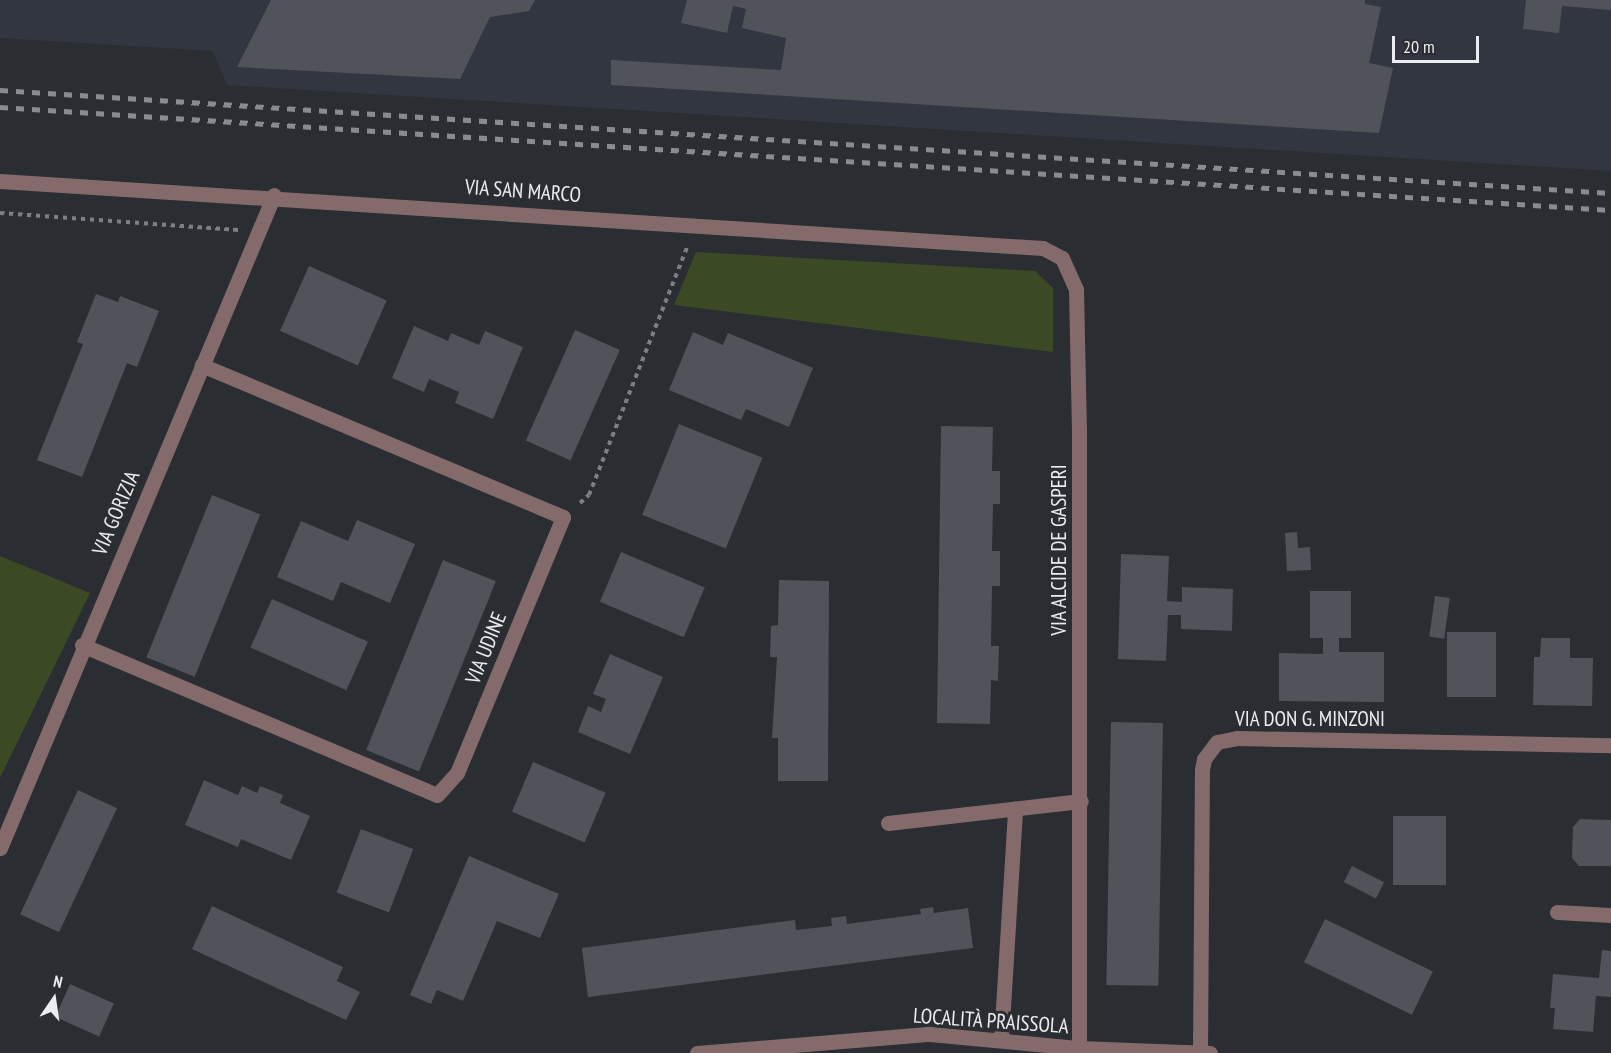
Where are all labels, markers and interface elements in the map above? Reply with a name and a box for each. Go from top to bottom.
scale bar [1395,24,1482,62]
text: 20 m [1403,35,1435,58]
street label: VIA SAN MARCO [464,174,582,208]
street label: VIA ALCIDE DE GASPERI [1046,464,1072,636]
street label: VIA GORIZIA [87,467,145,559]
street label: VIA UDINE [460,608,512,688]
street label: VIA DON G. MINZONI [1234,706,1386,732]
north arrow [24,969,84,1029]
text: N [52,971,65,992]
street label: LOCALITÀ PRAISSOLA [912,1003,1070,1039]

